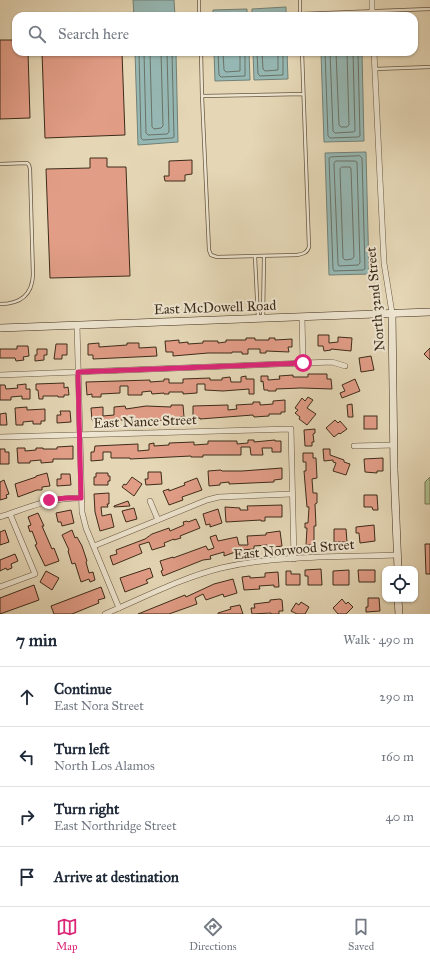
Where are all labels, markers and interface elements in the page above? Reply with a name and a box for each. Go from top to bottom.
search box [12,12,418,56]
icon: search [26,23,48,45]
text: Search here [58,25,129,43]
street label: North 32nd Street [362,246,389,352]
street label: East McDowell Road [153,297,277,318]
route start [294,354,312,372]
street label: East Nance Street [93,411,197,432]
route end [40,491,58,509]
street label: East Norwood Street [233,536,355,563]
map controls [382,566,418,602]
button: locate [382,566,418,602]
text: 7 min [16,630,57,651]
text: Walk · 490 m [343,632,414,648]
text: Continue [54,680,112,698]
icon: ahead [16,686,38,708]
text: 290 m [379,689,414,705]
text: East Nora Street [54,698,144,714]
text: Turn left [54,740,110,758]
icon: left [16,746,38,768]
text: 160 m [381,749,414,765]
text: North Los Alamos [54,758,155,774]
text: Turn right [54,800,119,818]
icon: right [16,806,38,828]
text: 40 m [385,809,414,825]
text: East Northridge Street [54,818,177,834]
icon: arrive [16,866,38,888]
text: Arrive at destination [54,868,179,886]
tab: Map [56,916,78,953]
tab: Directions [189,916,237,953]
tab: Saved [348,916,374,953]

